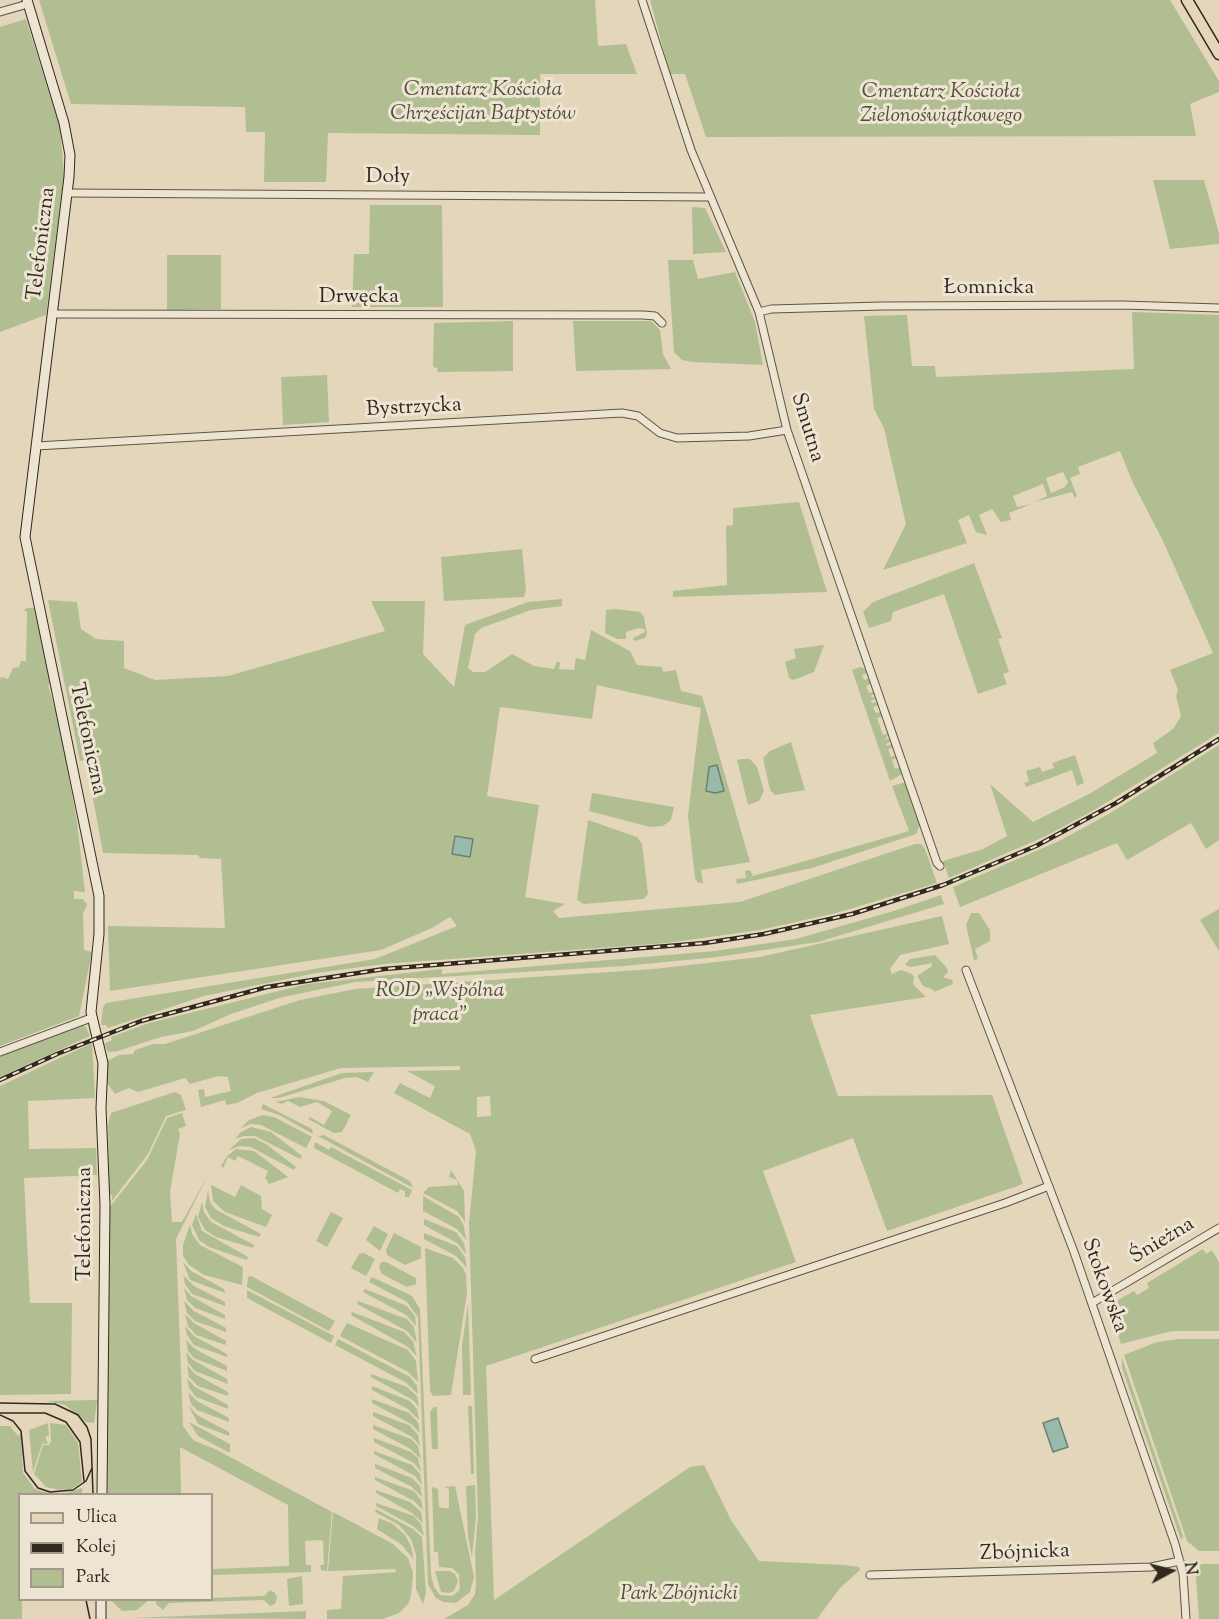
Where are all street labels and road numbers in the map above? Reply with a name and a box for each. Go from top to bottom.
street label: Doły [366,165,410,191]
street label: Telefoniczna [24,186,62,302]
street label: Łomnicka [944,276,1034,302]
street label: Drwęcka [319,285,399,311]
street label: Smutna [784,390,828,466]
street label: Bystrzycka [366,394,462,424]
street label: Telefoniczna [62,681,110,797]
street label: Telefoniczna [73,1167,99,1281]
street label: Śnieżna [1126,1213,1200,1271]
street label: Stokowska [1074,1236,1132,1336]
street label: Zbójnicka [980,1540,1070,1568]

